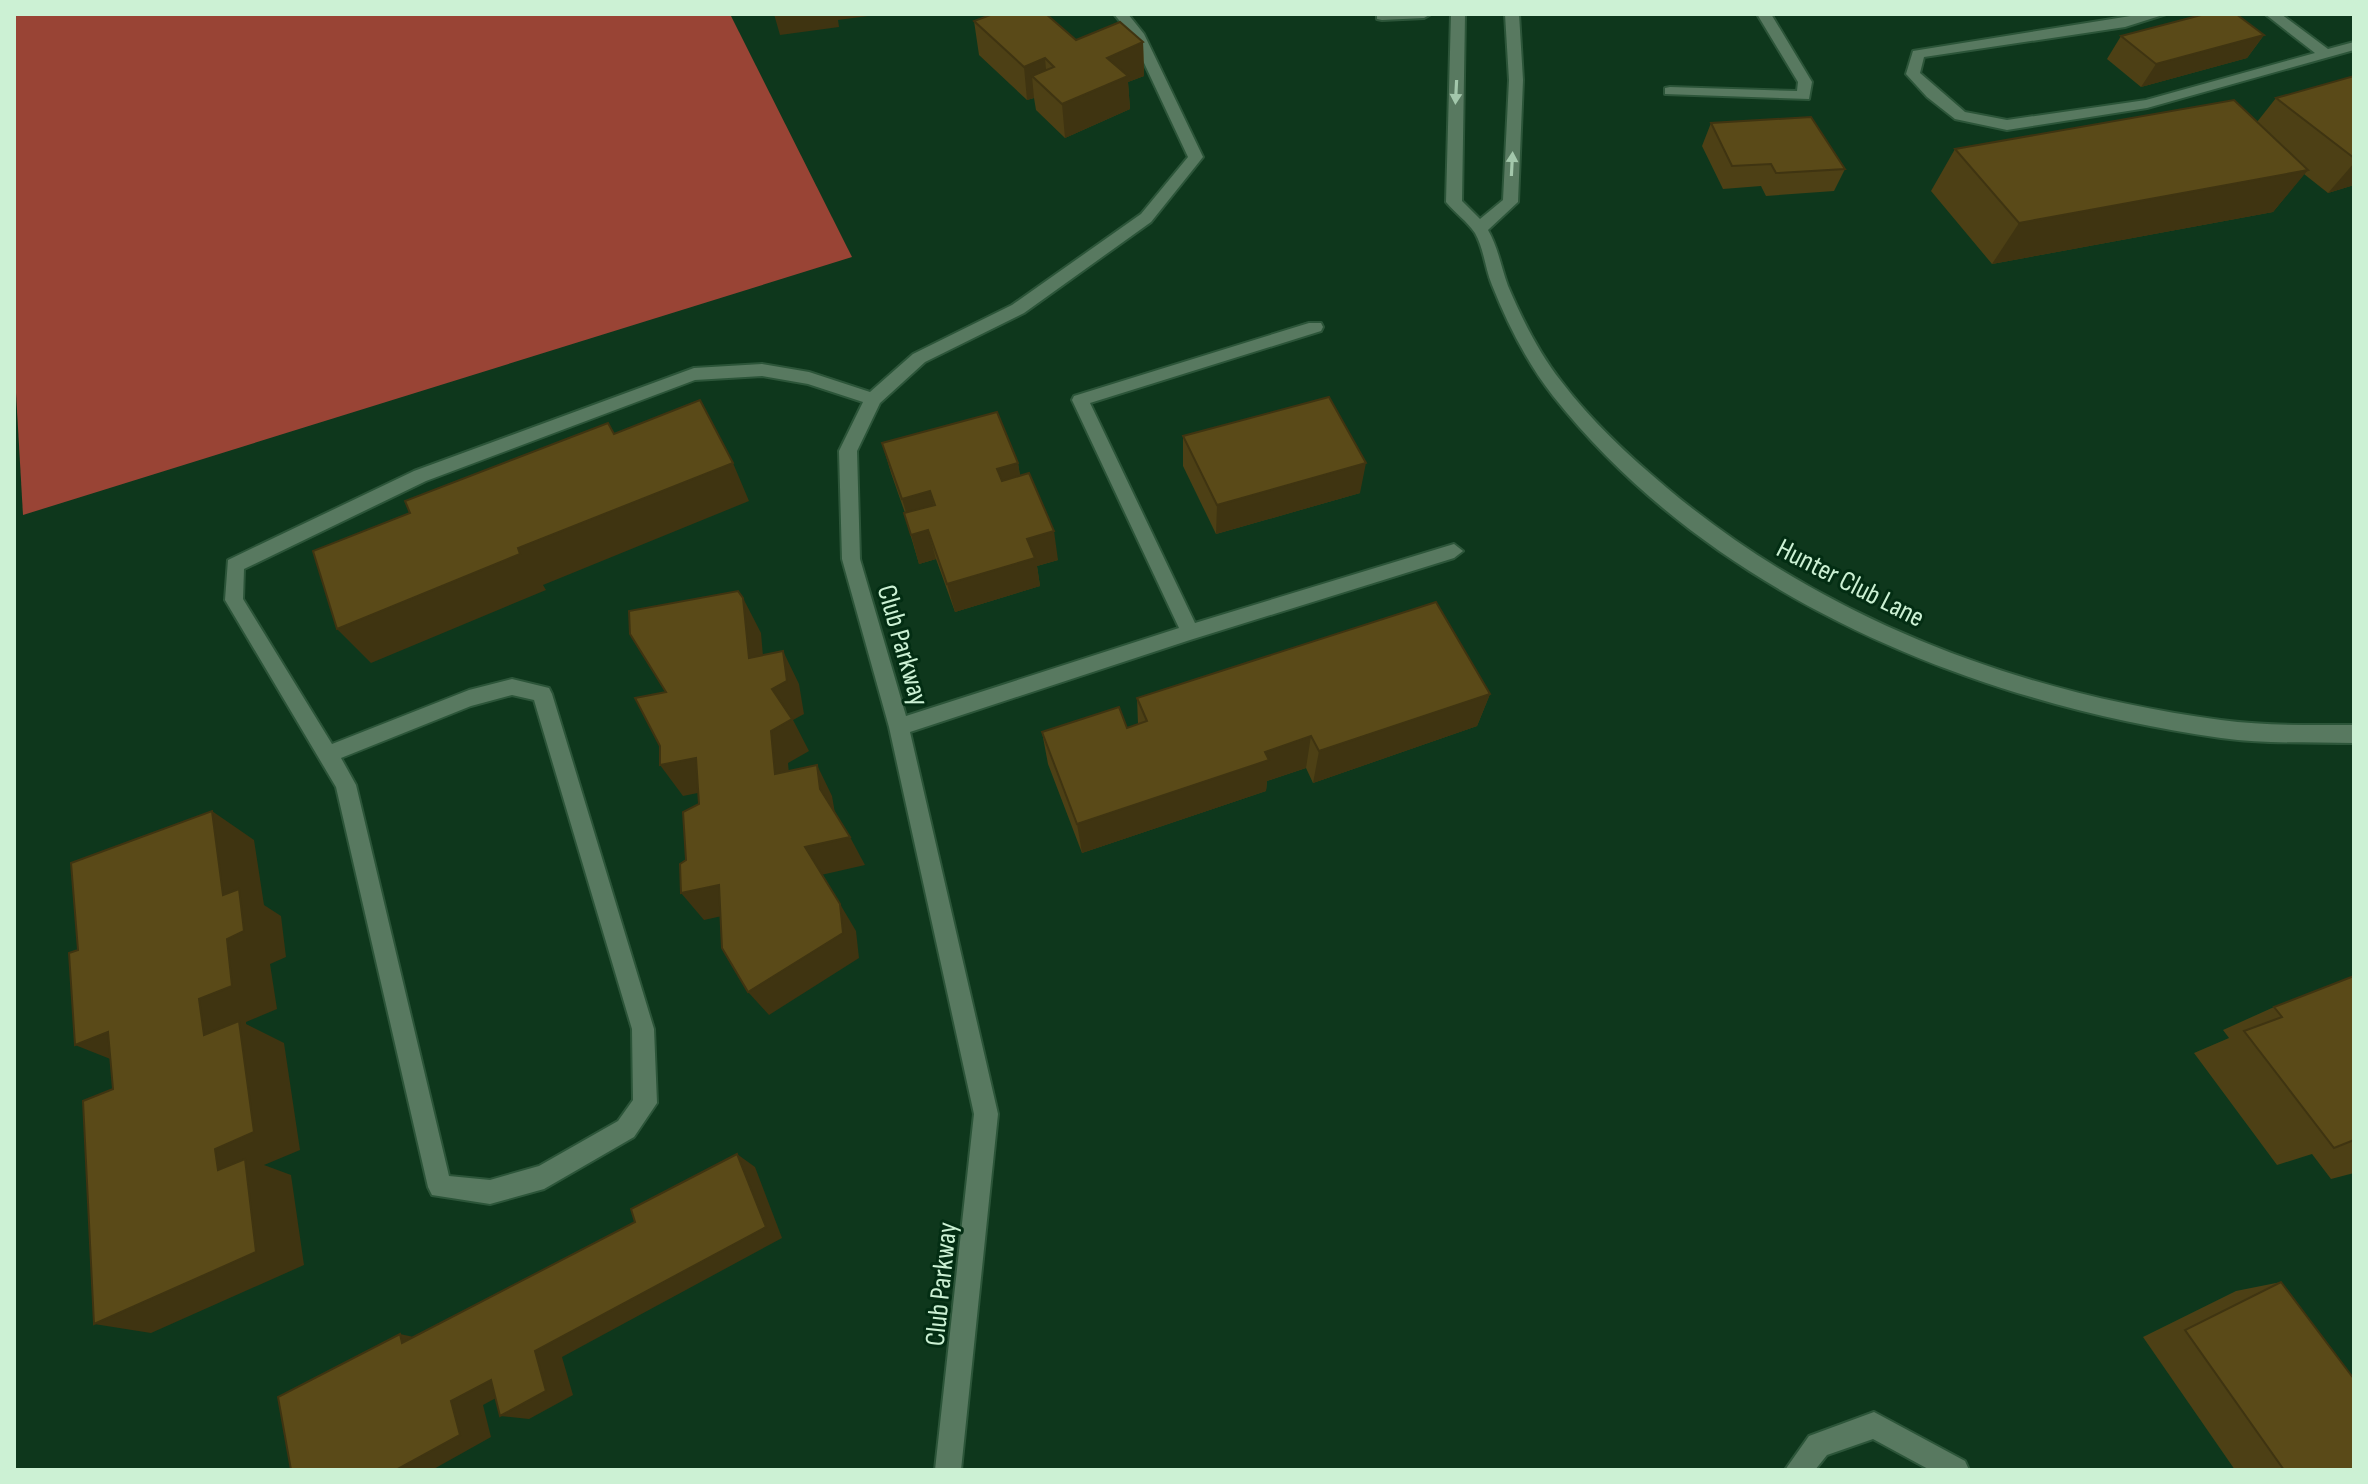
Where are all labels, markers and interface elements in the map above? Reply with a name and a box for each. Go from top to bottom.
one-way arrow [1449,80,1462,105]
one-way arrow [1505,151,1518,176]
street label: Hunter Club Lane [1771,532,1930,635]
street label: Club Parkway [870,581,936,710]
street label: Club Parkway [919,1220,964,1348]

